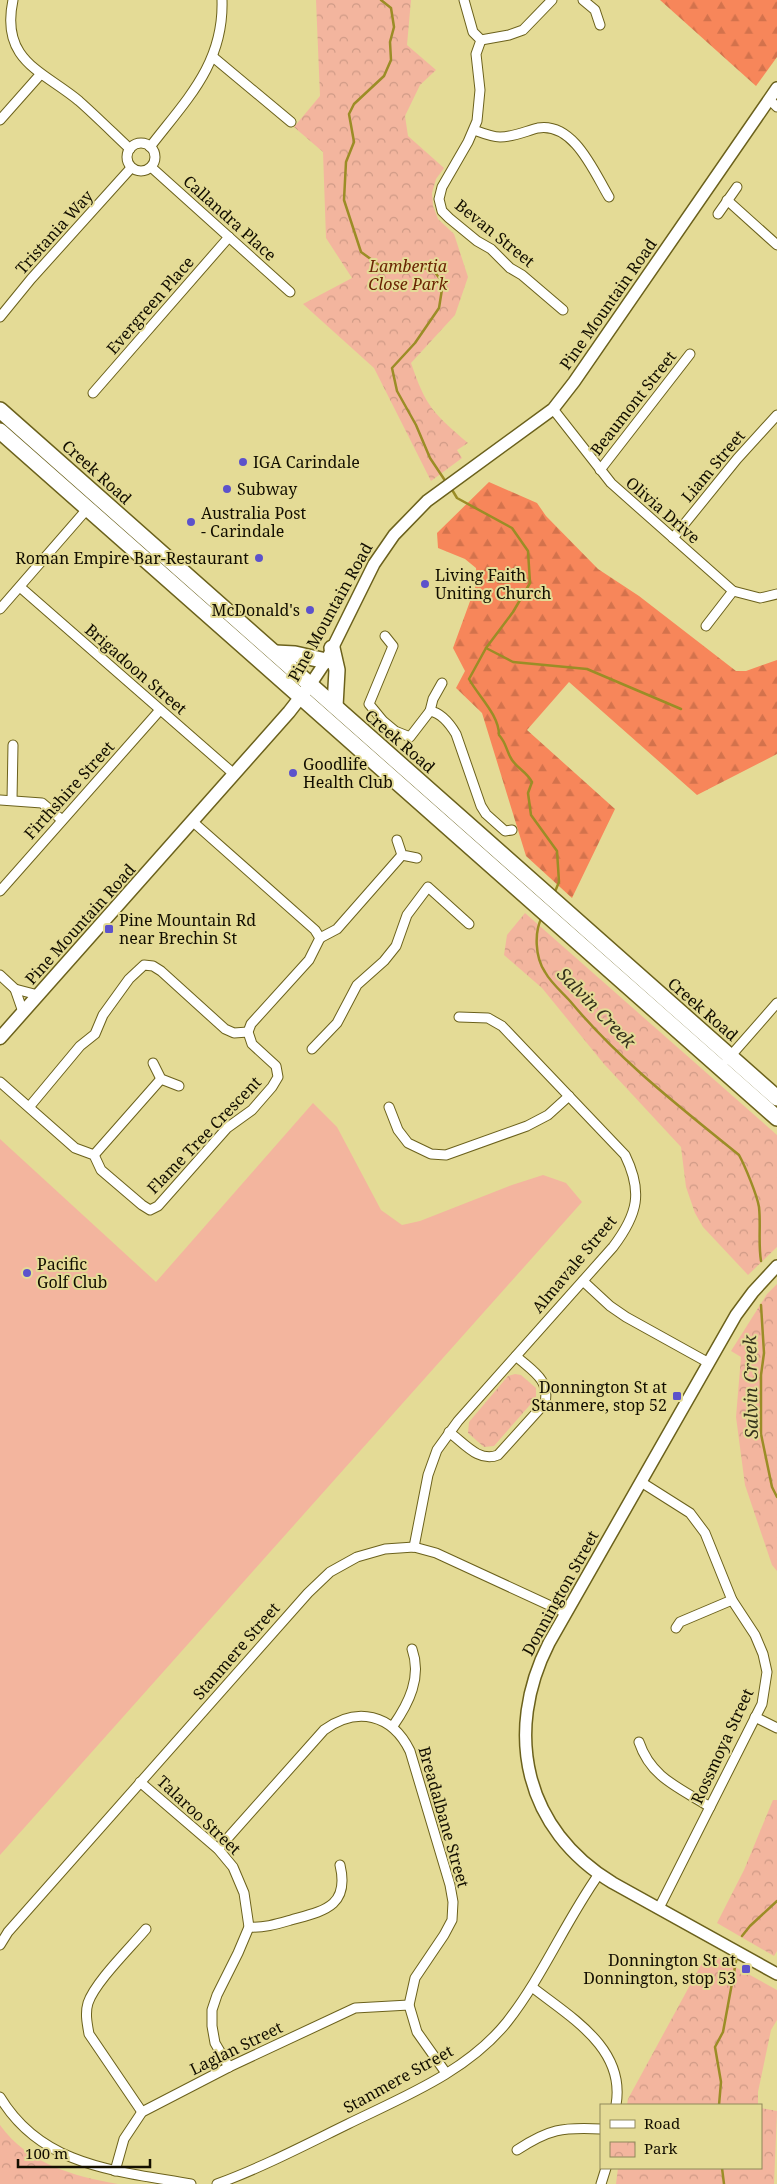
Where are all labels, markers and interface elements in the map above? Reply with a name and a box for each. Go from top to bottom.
street label: Callandra Place [179,170,281,266]
street label: Tristania Way [10,184,98,279]
street label: Bevan Street [451,194,540,272]
street label: Pine Mountain Road [554,234,662,374]
street label: Evergreen Place [101,251,199,359]
park label: Lambertia Close Park [368,255,449,295]
street label: Beaumont Street [585,346,681,460]
street label: Liam Street [676,425,750,507]
street label: Creek Road [57,435,137,509]
place label: IGA Carindale [253,451,360,473]
marker: IGA Carindale [237,456,249,468]
street label: Olivia Drive [621,472,705,548]
place label: Subway [237,478,298,500]
marker: Subway [221,483,233,495]
place label: Australia Post - Carindale [201,502,307,542]
marker: Australia Post - Carindale [185,516,197,528]
street label: Pine Mountain Road [283,539,377,685]
place label: Roman Empire Bar-Restaurant [15,547,249,569]
marker: Roman Empire Bar-Restaurant [253,552,265,564]
place label: Living Faith Uniting Church [435,564,551,604]
marker: Living Faith Uniting Church [419,578,431,590]
place label: McDonald's [211,599,300,621]
marker: McDonald's [304,604,316,616]
street label: Brigadoon Street [80,619,192,720]
street label: Creek Road [360,704,440,778]
street label: Firthshire Street [19,736,119,844]
place label: Goodlife Health Club [303,753,393,793]
marker: Goodlife Health Club [287,767,299,779]
street label: Pine Mountain Road [20,859,140,989]
place label: Pine Mountain Rd near Brechin St [119,909,256,949]
marker: Pine Mountain Rd near Brechin St [103,923,115,935]
water label: Salvin Creek [552,962,642,1053]
street label: Creek Road [663,972,743,1046]
street label: Flame Tree Crescent [142,1071,266,1199]
street label: Almavale Street [527,1210,622,1317]
place label: Pacific Golf Club [37,1253,107,1293]
marker: Pacific Golf Club [21,1267,33,1279]
water label: Salvin Creek [737,1334,763,1439]
place label: Donnington St at Stanmere, stop 52 [531,1376,667,1416]
marker: Donnington St at Stanmere, stop 52 [671,1390,683,1402]
street label: Donnington Street [517,1526,604,1659]
street label: Stanmere Street [188,1597,285,1704]
street label: Rossmoya Street [686,1684,759,1807]
street label: Breadalbane Street [413,1744,475,1890]
street label: Talaroo Street [152,1770,246,1860]
place label: Donnington St at Donnington, stop 53 [583,1949,736,1989]
marker: Donnington St at Donnington, stop 53 [740,1963,752,1975]
street label: Laglan Street [186,2016,286,2080]
street label: Stanmere Street [339,2040,457,2118]
legend [600,2104,762,2169]
text: Road [644,2113,680,2133]
scale bar [18,2136,150,2168]
text: Park [644,2138,678,2158]
text: 100 m [25,2143,68,2163]

